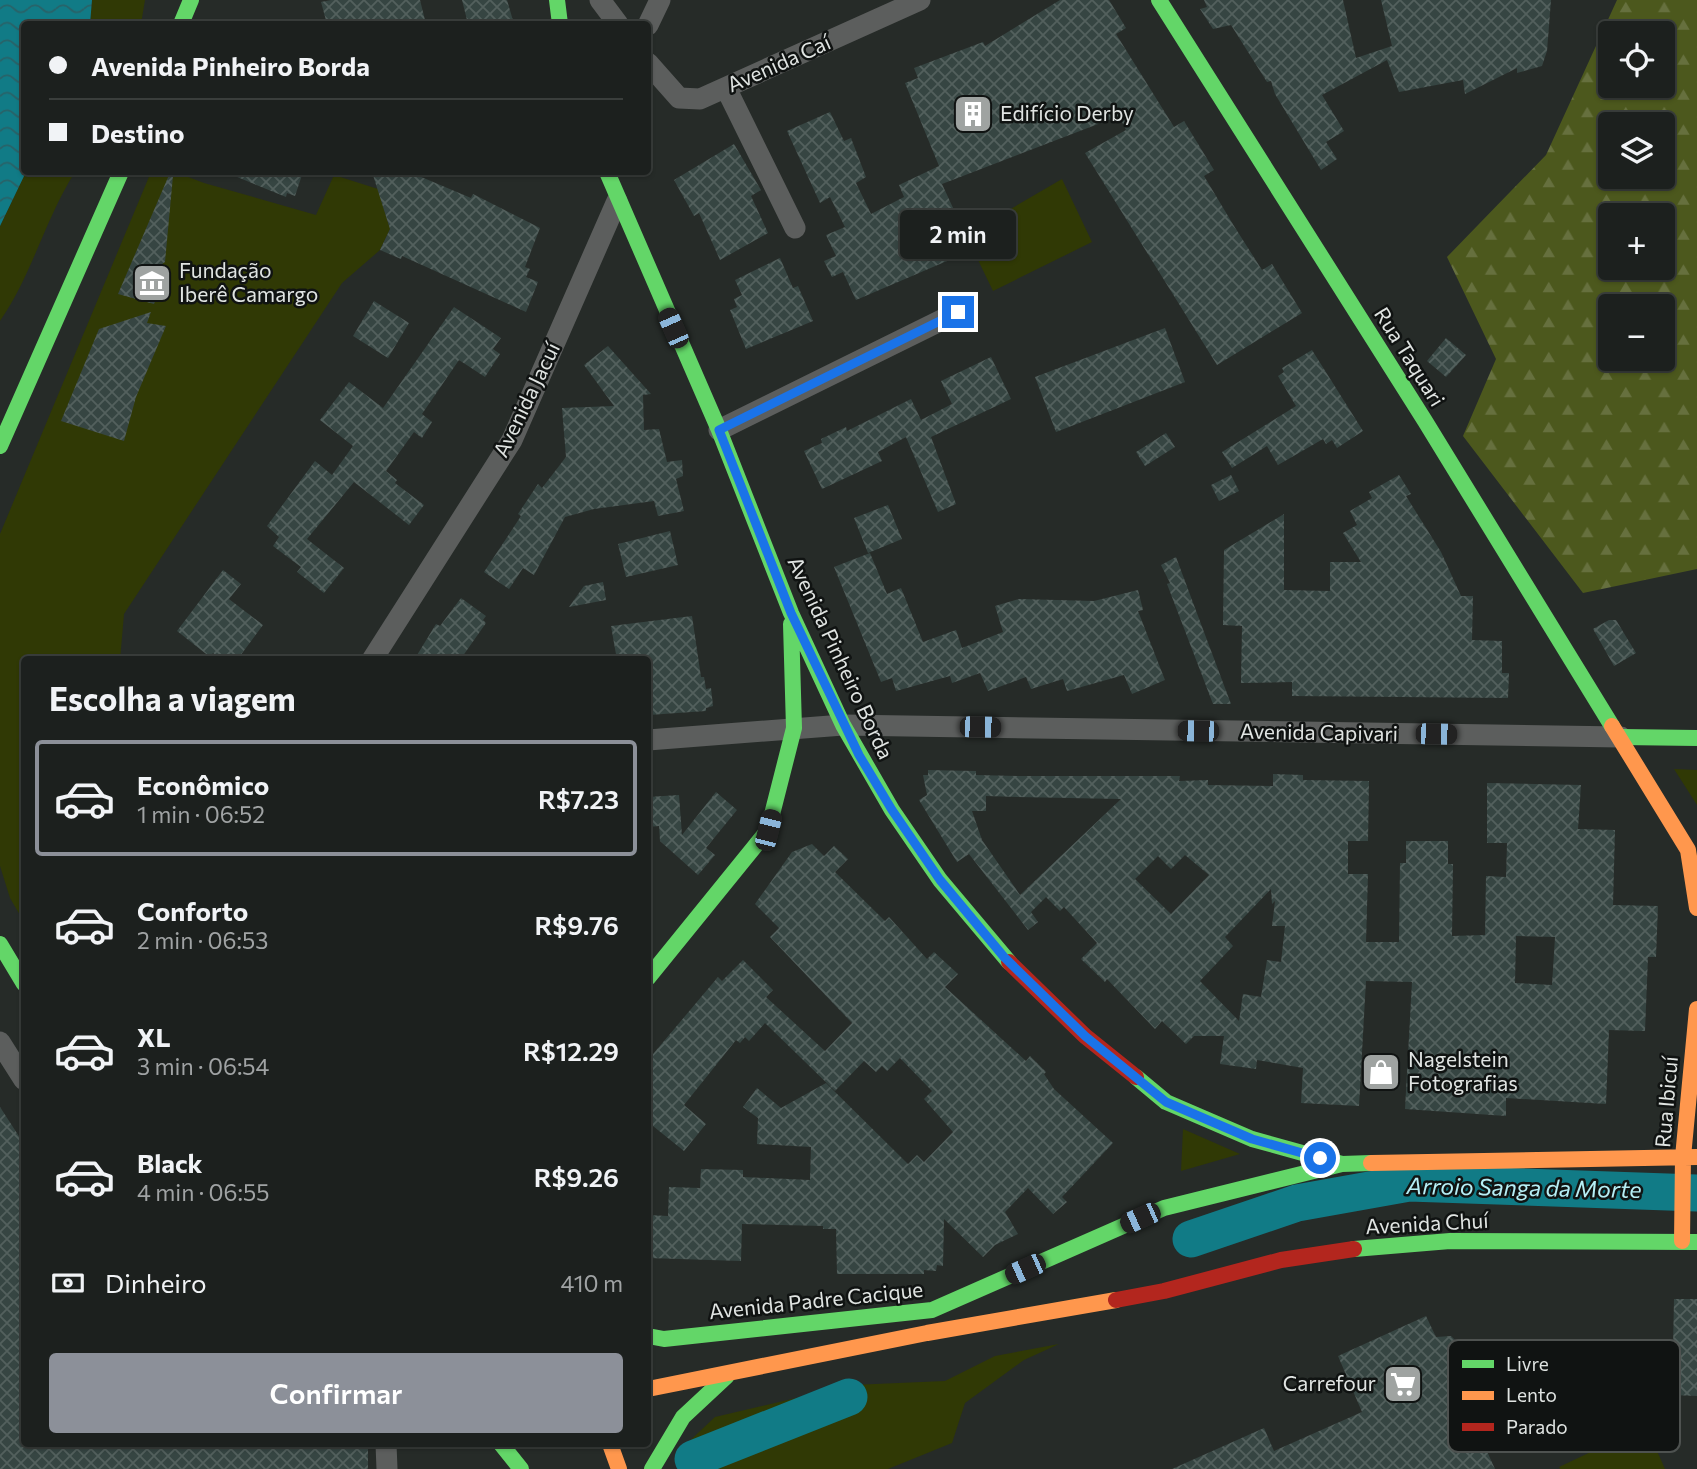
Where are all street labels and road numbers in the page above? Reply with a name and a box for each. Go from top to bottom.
street label: Avenida Caí [723,28,834,97]
street label: Rua Taquari [1370,302,1451,410]
street label: Avenida Jacuí [487,337,564,461]
street label: Avenida Pinheiro Borda [783,552,899,763]
street label: Avenida Capivari [1240,718,1398,745]
street label: Rua Ibicuí [1649,1054,1682,1149]
street label: Avenida Chuí [1365,1207,1490,1238]
street label: Avenida Padre Cacique [707,1276,924,1323]

